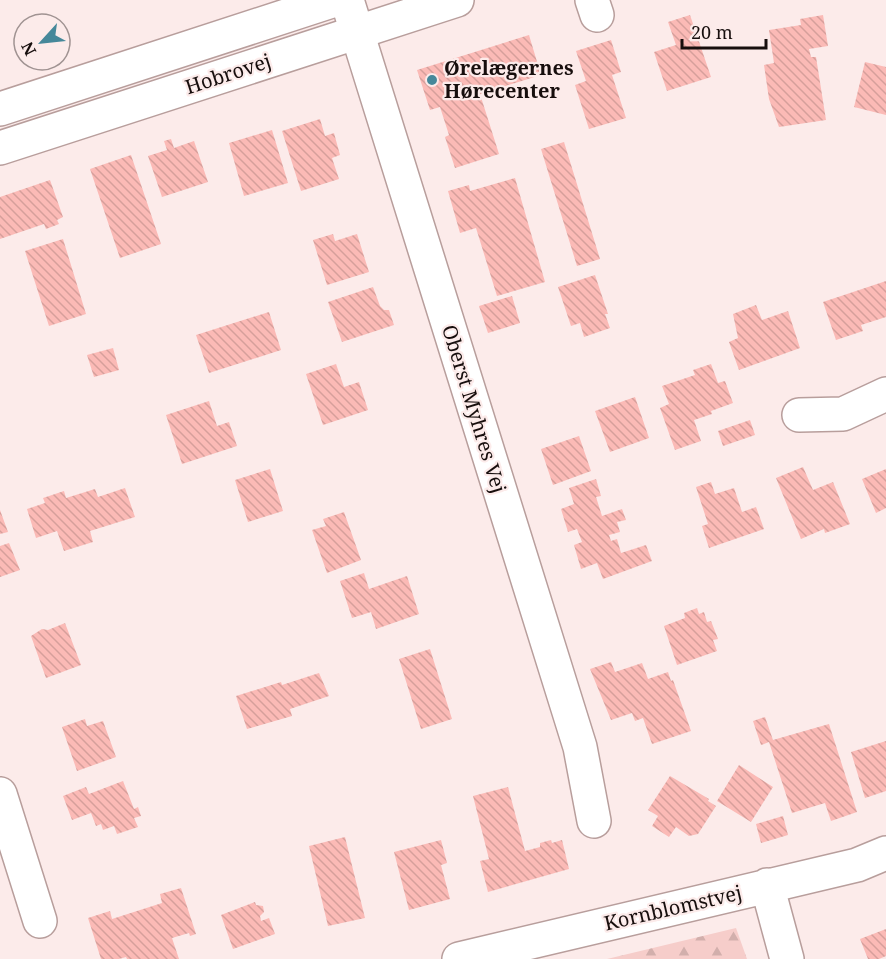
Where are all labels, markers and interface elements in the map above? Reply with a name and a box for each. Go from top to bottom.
north arrow [12,12,72,72]
scale bar [682,12,766,50]
text: 20 m [691,20,733,44]
text: N [16,38,41,59]
street label: Hobrovej [181,47,274,100]
place label: Ørelægernes Hørecenter [444,54,574,104]
marker: Ørelægernes Hørecenter [425,73,439,87]
street label: Oberst Myhres Vej [436,321,513,496]
street label: Kornblomstvej [601,879,744,936]

